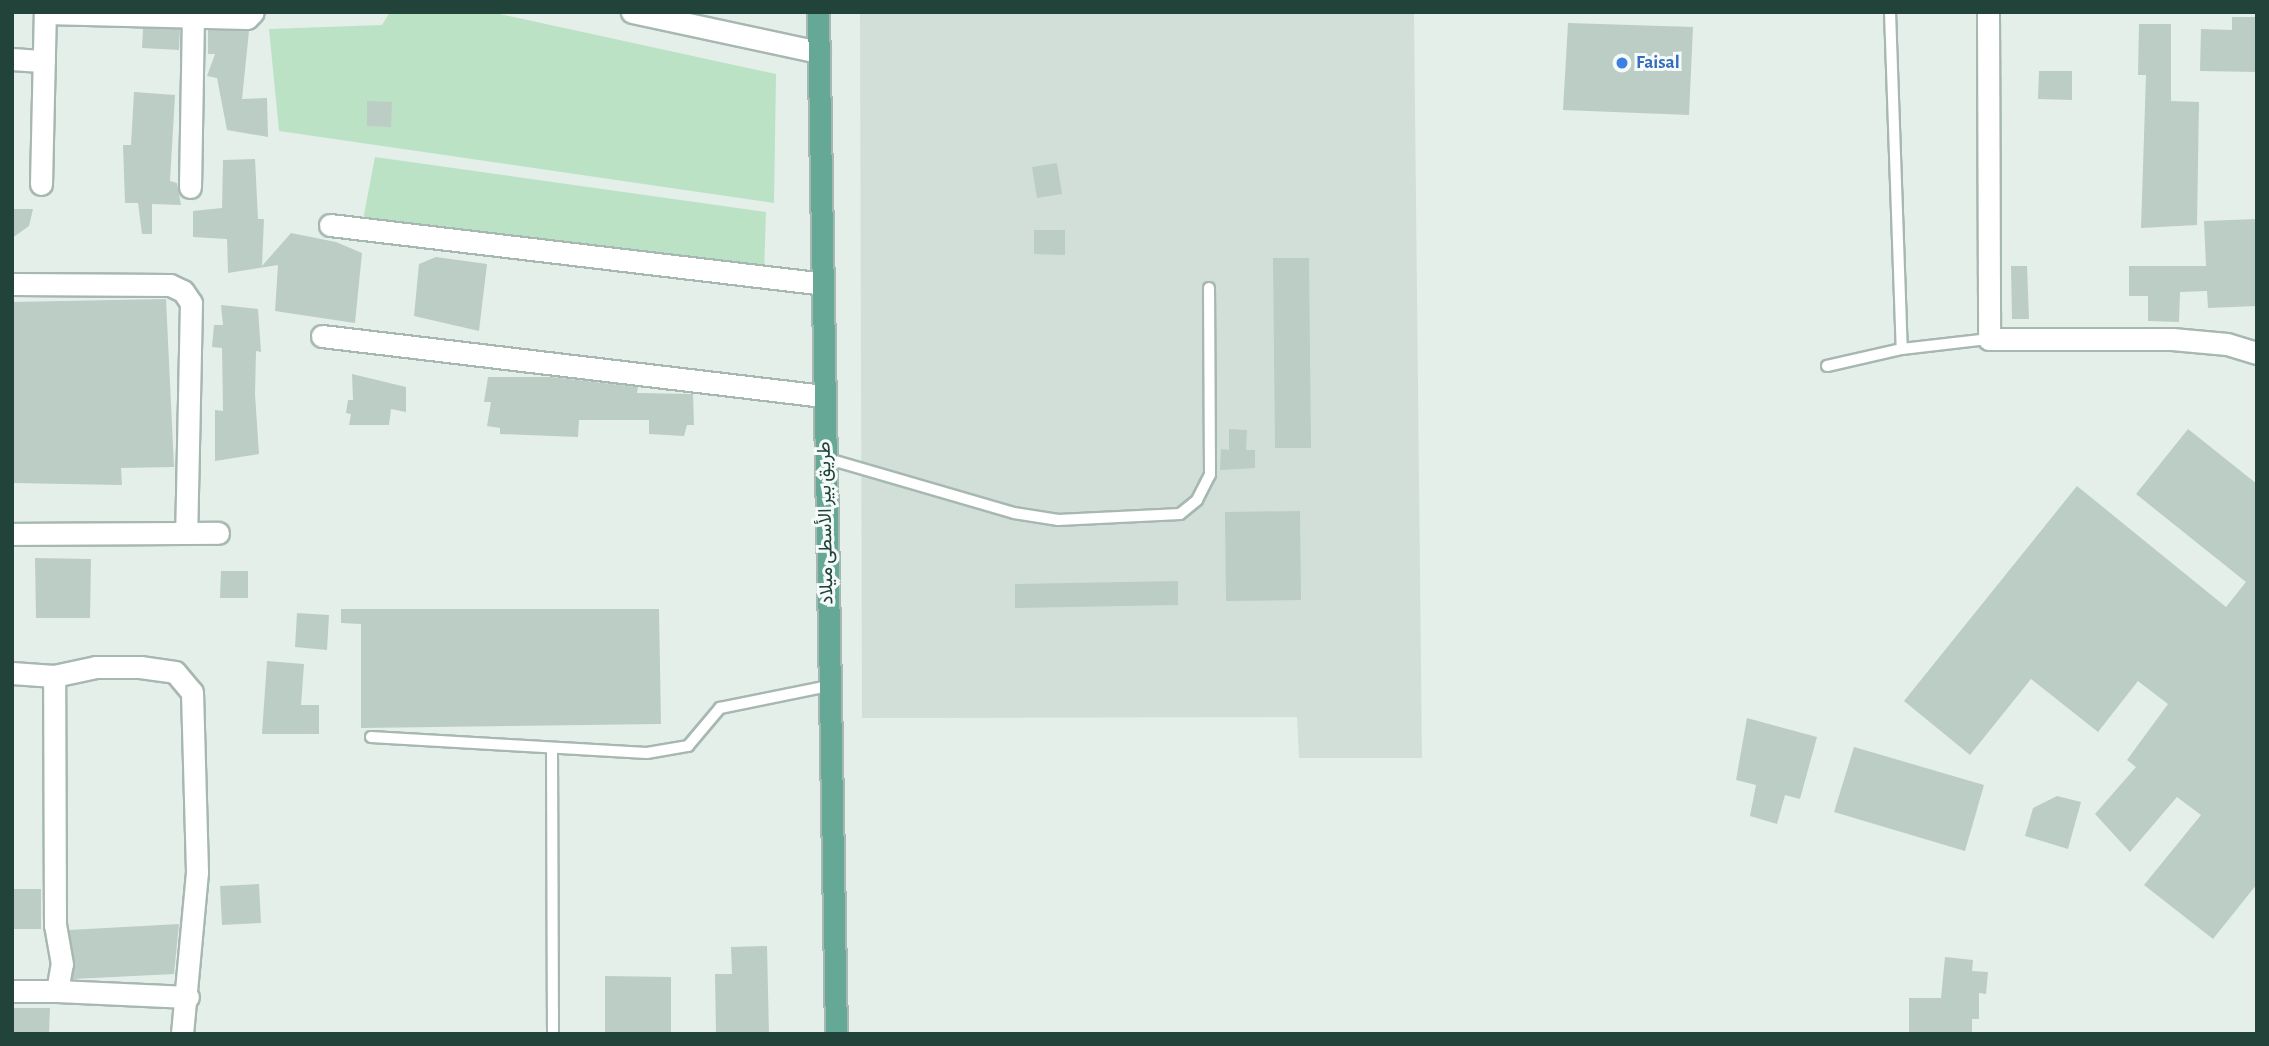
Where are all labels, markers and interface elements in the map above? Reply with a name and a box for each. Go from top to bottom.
place label: Faisal [1636,52,1680,74]
marker: Faisal [1614,55,1630,71]
street label: طريق بير الأسطى ميلاد [813,441,839,605]

